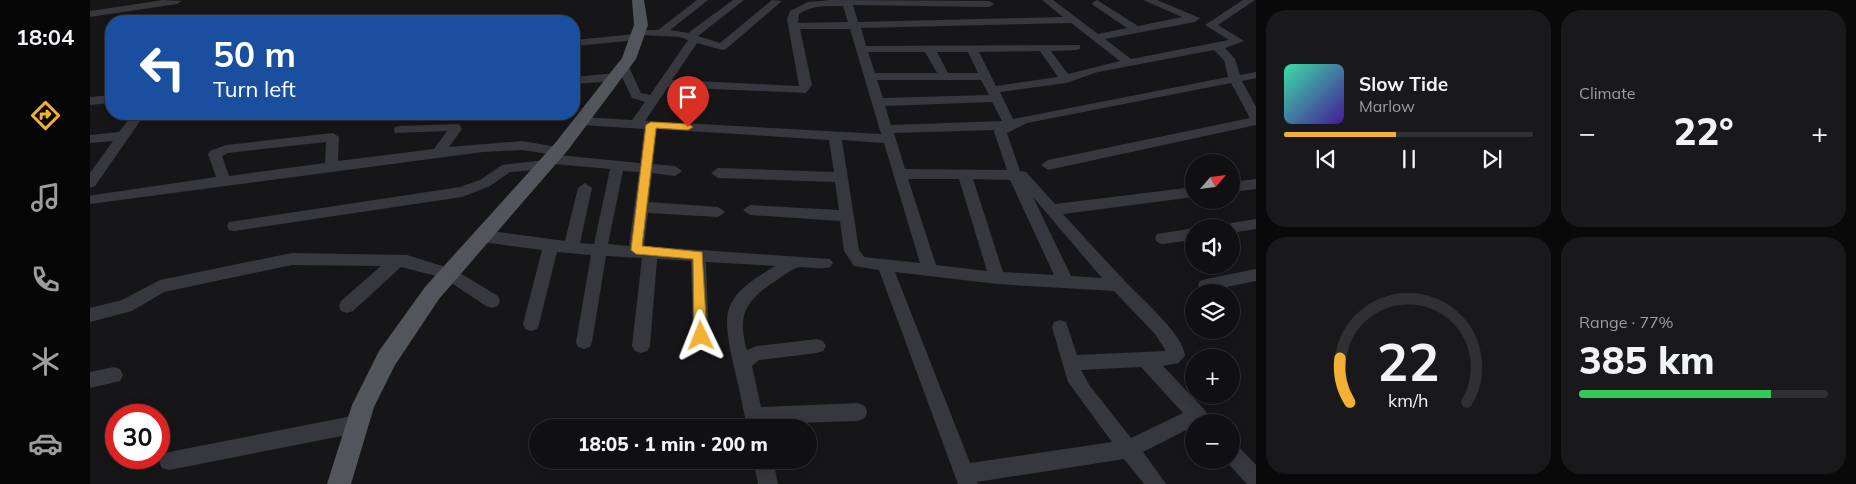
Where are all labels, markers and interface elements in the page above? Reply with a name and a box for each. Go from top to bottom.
text: 18:04 [16,23,74,51]
text: 50 m [213,32,296,76]
icon: left [130,35,195,100]
text: Slow Tide [1359,72,1448,96]
text: Turn left [213,75,296,103]
pin [667,76,709,127]
icon: arrive [674,83,702,111]
text: Climate [1579,83,1635,103]
text: Marlow [1359,96,1415,116]
icon: directions [28,98,63,133]
text: 22° [1673,107,1734,155]
text: − [1579,115,1596,150]
text: + [1811,115,1828,150]
icon: previous [1312,145,1340,173]
icon: pause [1395,145,1423,173]
icon: next [1478,145,1506,173]
north arrow [1185,154,1240,209]
map controls [1185,154,1240,469]
icon: music [28,180,63,215]
button: sound [1185,219,1240,274]
icon: phone [28,262,63,297]
button: layers [1185,284,1240,339]
position arrow [674,309,726,361]
text: Range · 77% [1579,312,1674,332]
text: 22 [1377,329,1440,394]
text: 385 km [1579,336,1715,384]
icon: climate [28,344,63,379]
button: + [1185,349,1240,404]
text: km/h [1388,389,1429,411]
speed limit sign: 30 [105,404,170,469]
button: − [1185,414,1240,469]
icon: car [28,426,63,461]
text: 18:05 · 1 min · 200 m [578,432,768,456]

